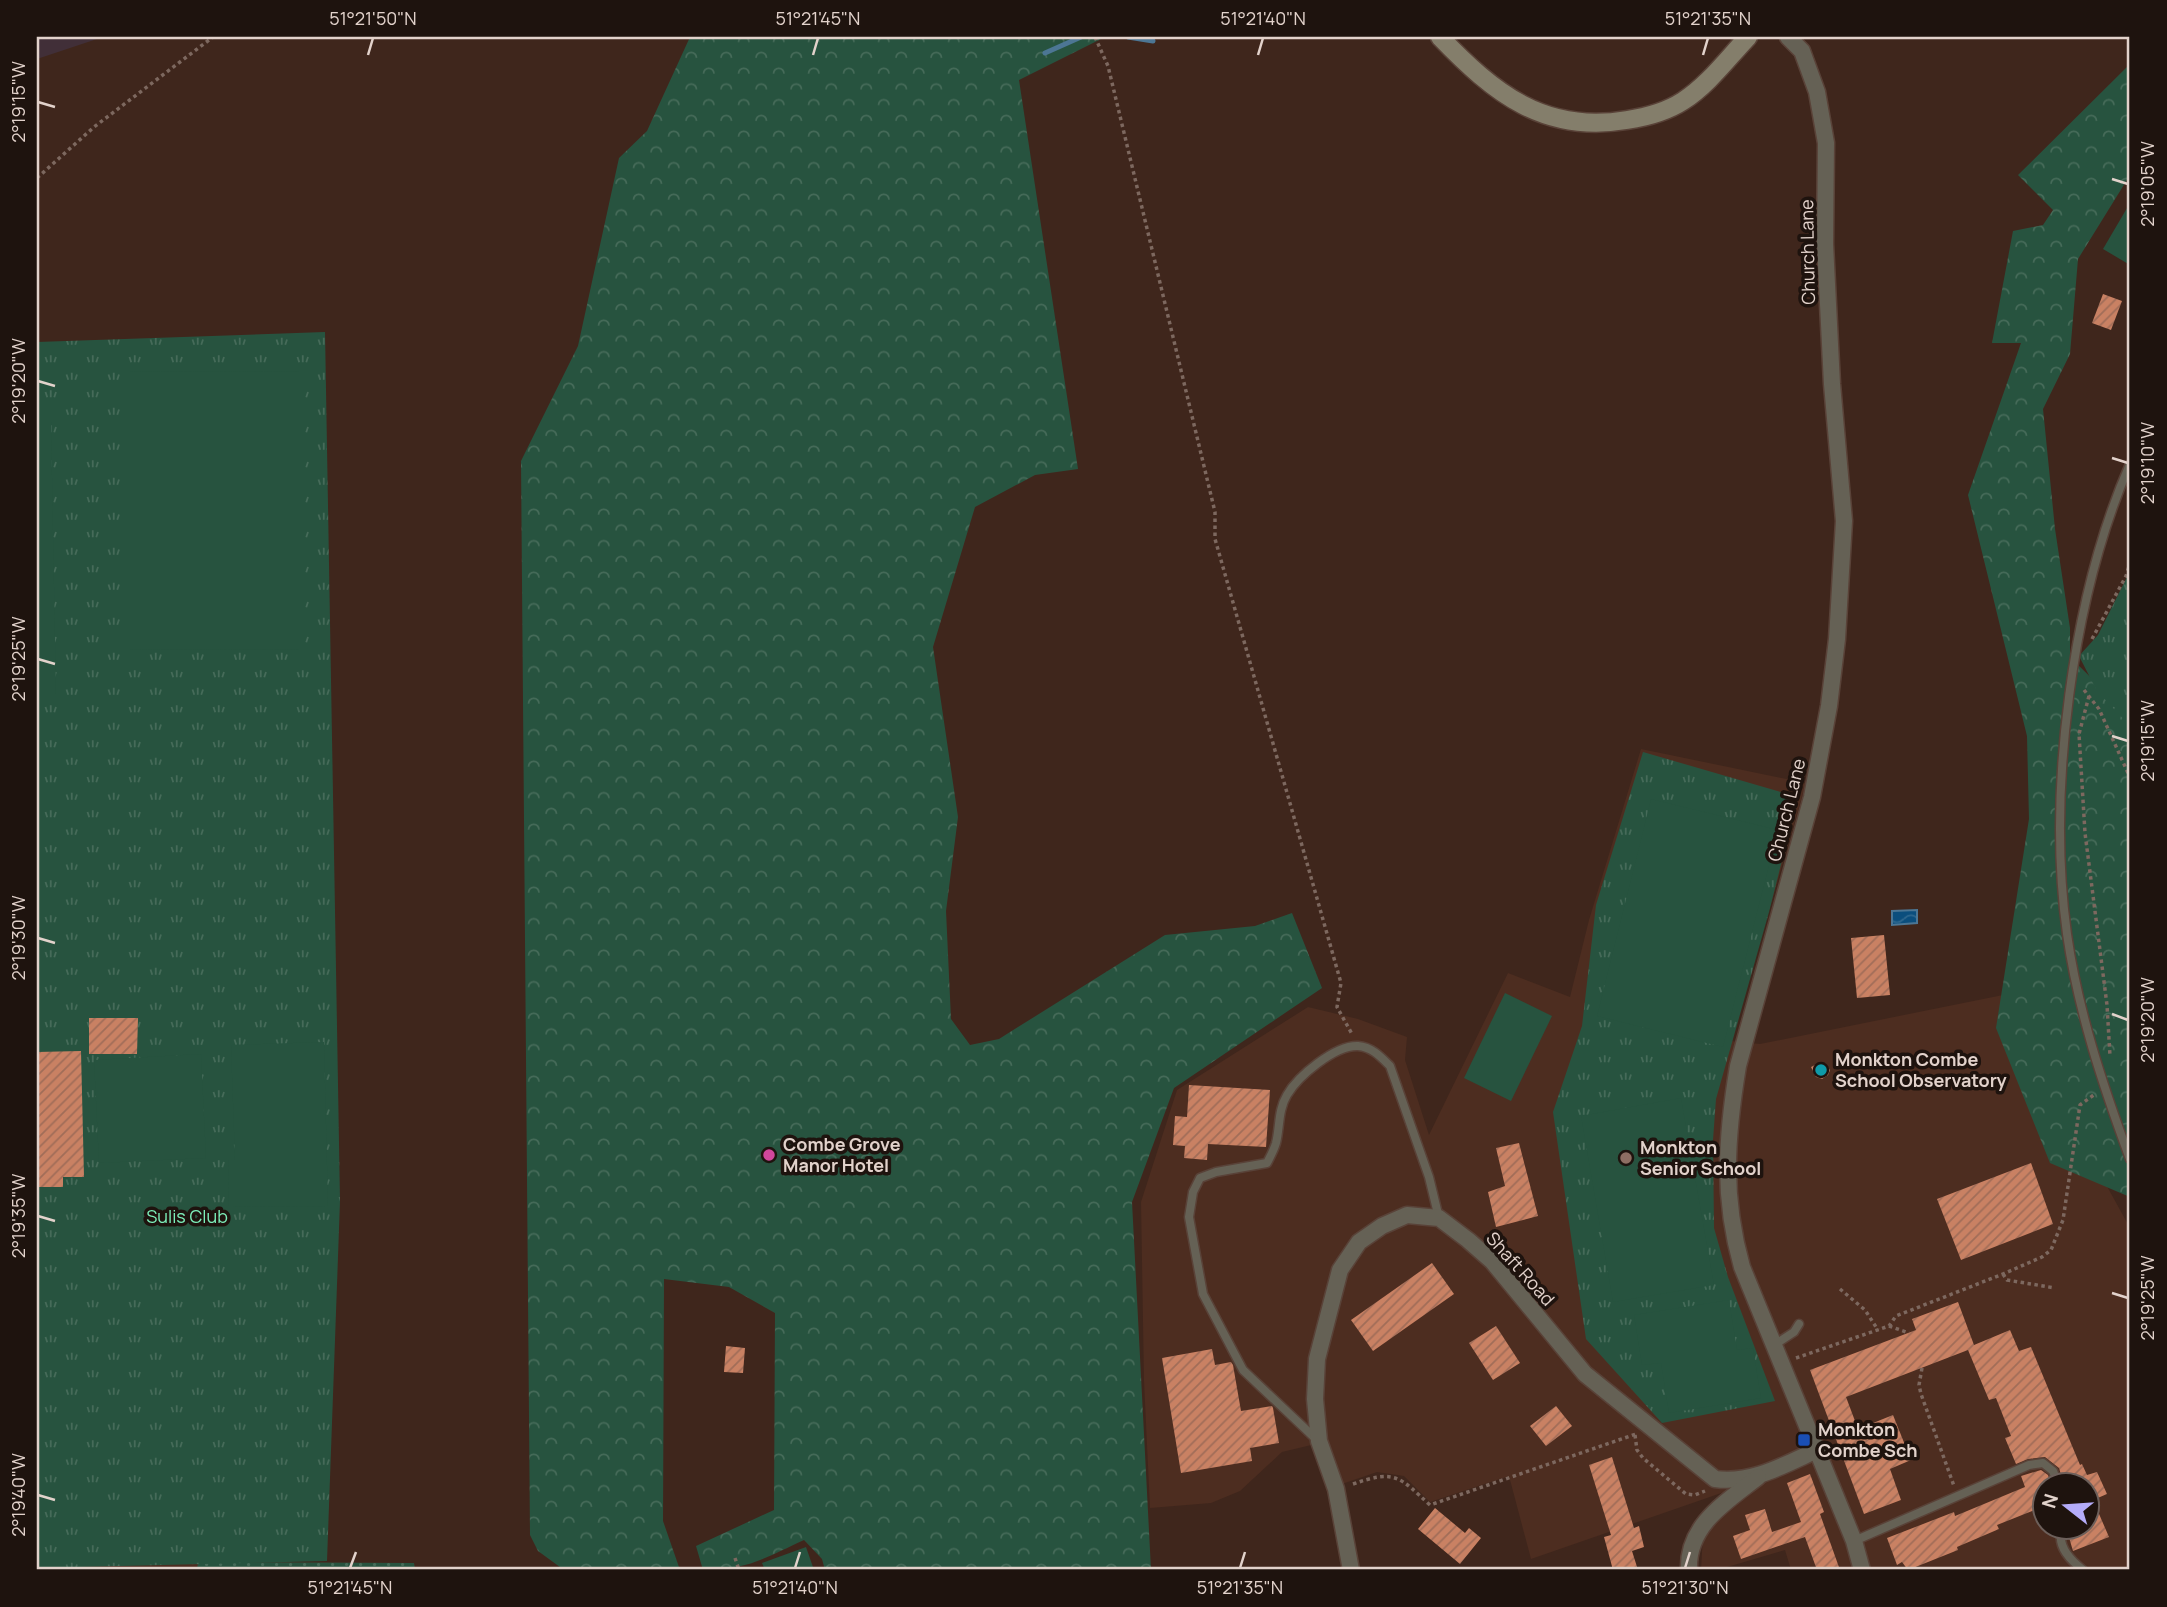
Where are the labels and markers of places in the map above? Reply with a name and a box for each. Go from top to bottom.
place label: Monkton Combe School Observatory [1835,1047,2007,1092]
marker: Monkton Combe School Observatory [1813,1062,1829,1078]
place label: Combe Grove Manor Hotel [783,1132,901,1177]
place label: Monkton Senior School [1640,1135,1761,1180]
marker: Combe Grove Manor Hotel [761,1147,777,1163]
marker: Monkton Senior School [1618,1150,1634,1166]
place label: Monkton Combe Sch [1818,1417,1918,1462]
marker: Monkton Combe Sch [1796,1432,1812,1448]

